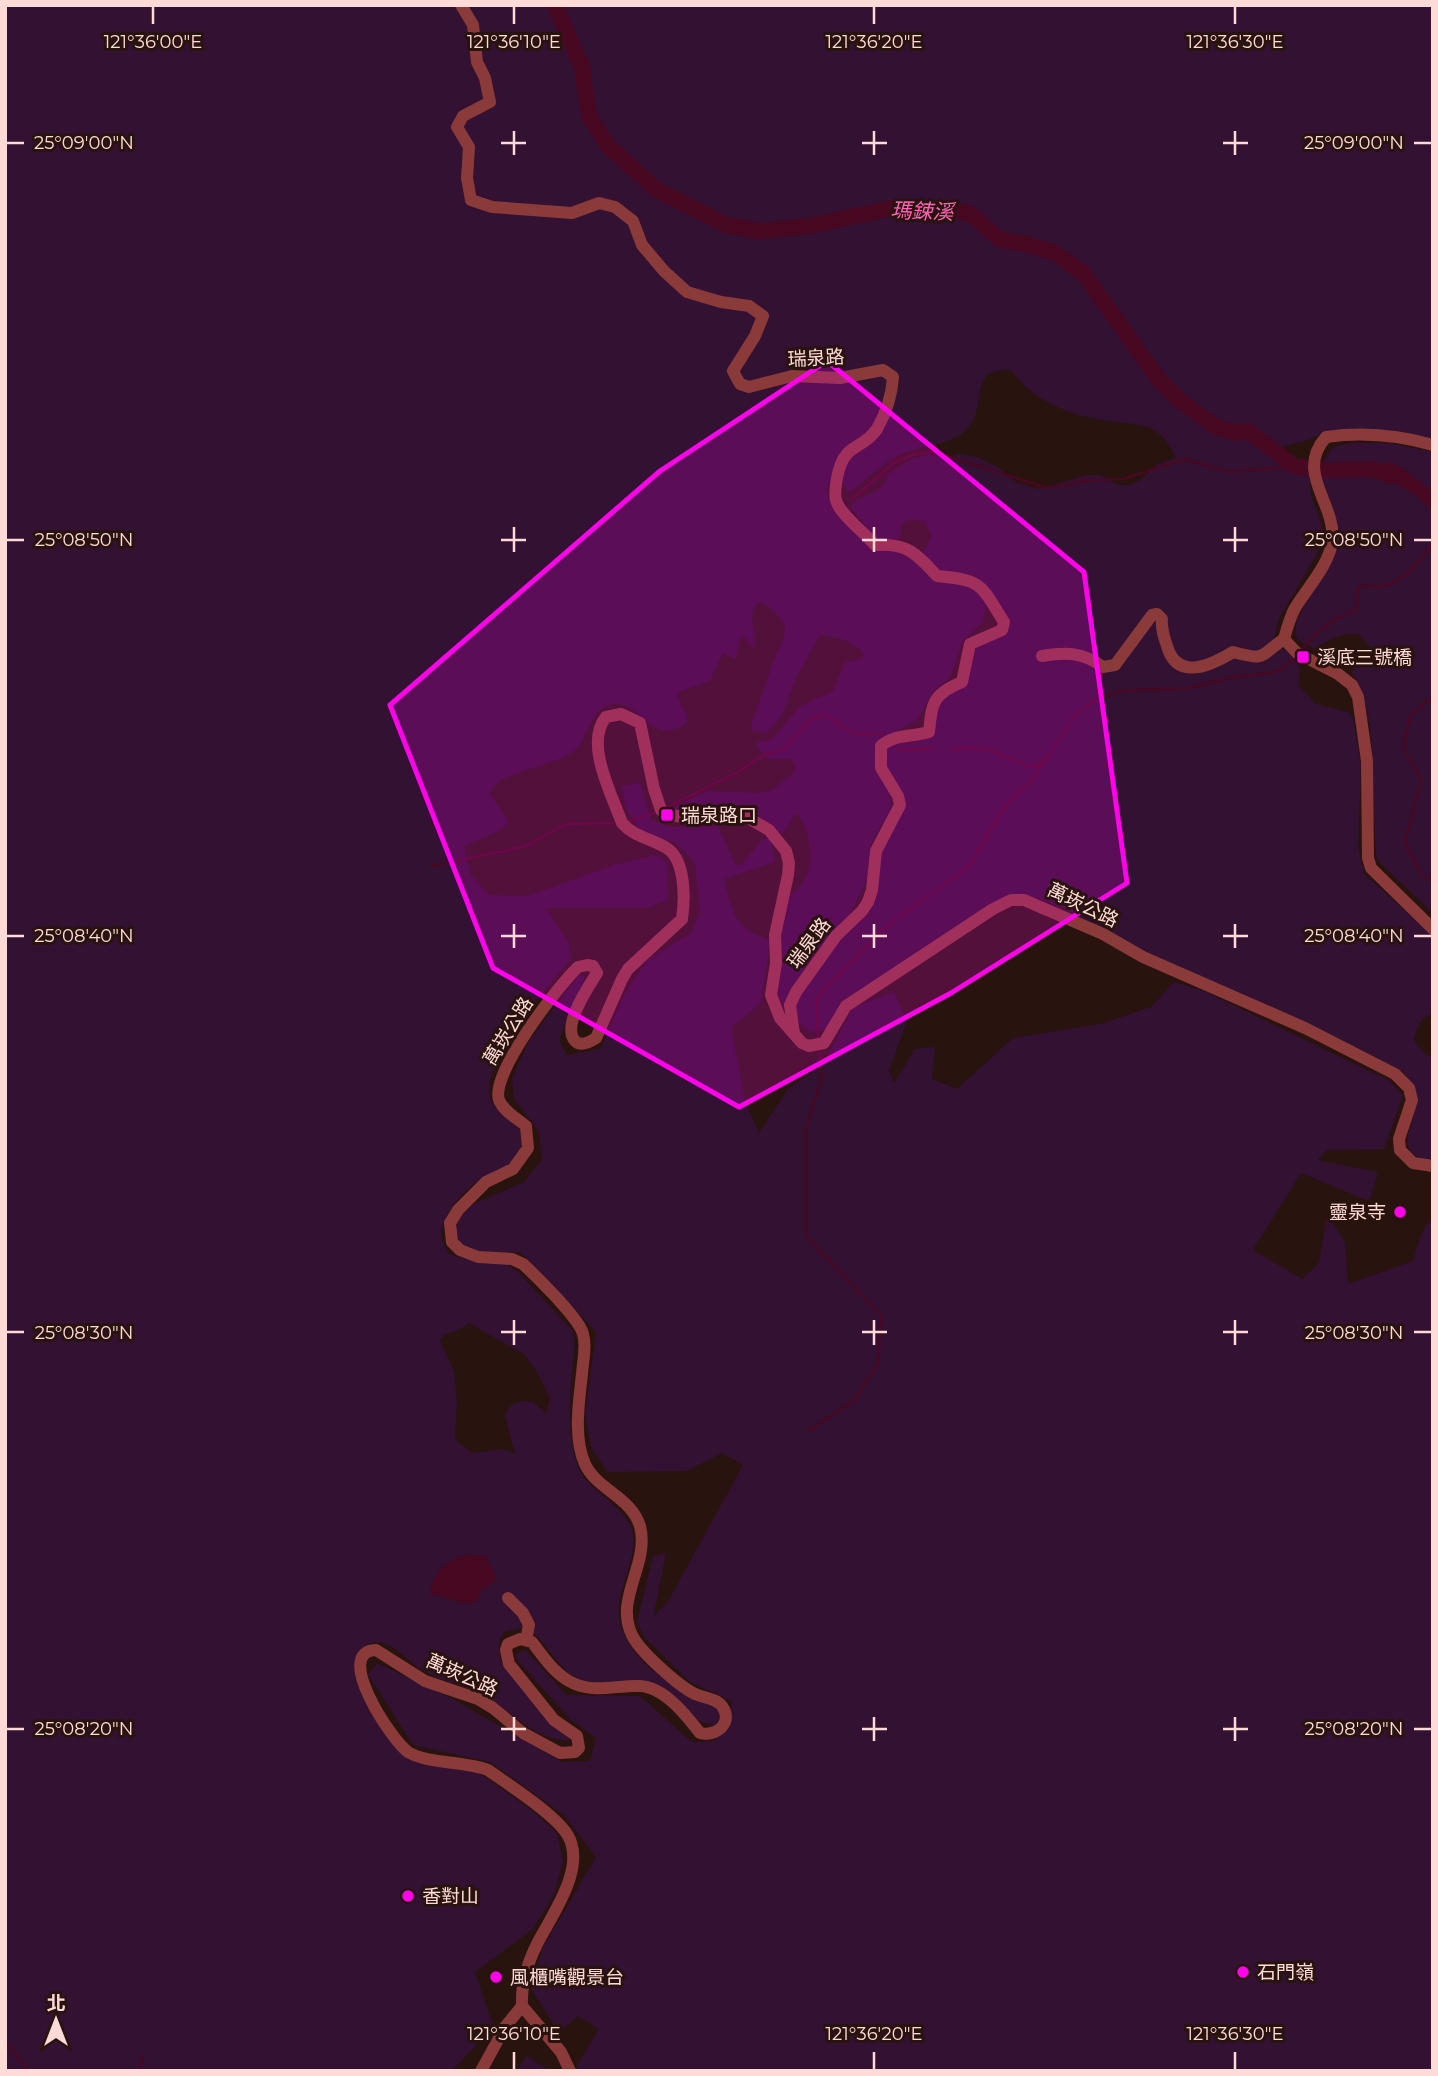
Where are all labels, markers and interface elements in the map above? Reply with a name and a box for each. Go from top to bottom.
text: 121°36'00"E [104,31,202,53]
text: 121°36'10"E [467,31,561,53]
text: 121°36'20"E [825,31,923,53]
text: 121°36'30"E [1187,31,1283,53]
text: 25°09'00"N [34,132,134,154]
text: 25°09'00"N [1304,132,1404,154]
water label: 瑪鋉溪 [890,197,957,225]
street label: 瑞泉路 [787,345,845,371]
text: 25°08'50"N [35,529,133,551]
text: 25°08'50"N [1305,529,1403,551]
place label: 溪底三號橋 [1317,646,1412,669]
marker: 溪底三號橋 [1295,649,1311,665]
place label: 瑞泉路口 [681,804,757,827]
marker: 瑞泉路口 [659,807,675,823]
street label: 萬崁公路 [1044,878,1122,932]
street label: 瑞泉路 [783,913,835,973]
text: 25°08'40"N [34,925,134,947]
text: 25°08'40"N [1304,925,1404,947]
street label: 萬崁公路 [478,993,538,1069]
place label: 靈泉寺 [1329,1201,1386,1224]
marker: 靈泉寺 [1392,1204,1408,1220]
text: 25°08'30"N [35,1322,133,1344]
text: 25°08'30"N [1305,1322,1403,1344]
street label: 萬崁公路 [423,1649,501,1701]
text: 25°08'20"N [35,1718,133,1740]
text: 25°08'20"N [1305,1718,1403,1740]
place label: 香對山 [422,1885,479,1908]
marker: 香對山 [400,1888,416,1904]
place label: 石門嶺 [1257,1961,1314,1984]
marker: 石門嶺 [1235,1964,1251,1980]
place label: 風櫃嘴觀景台 [510,1966,624,1989]
marker: 風櫃嘴觀景台 [488,1969,504,1985]
north arrow [21,1985,91,2055]
text: 北 [46,1992,66,2015]
text: 121°36'10"E [467,2023,561,2045]
text: 121°36'20"E [825,2023,923,2045]
text: 121°36'30"E [1187,2023,1283,2045]

